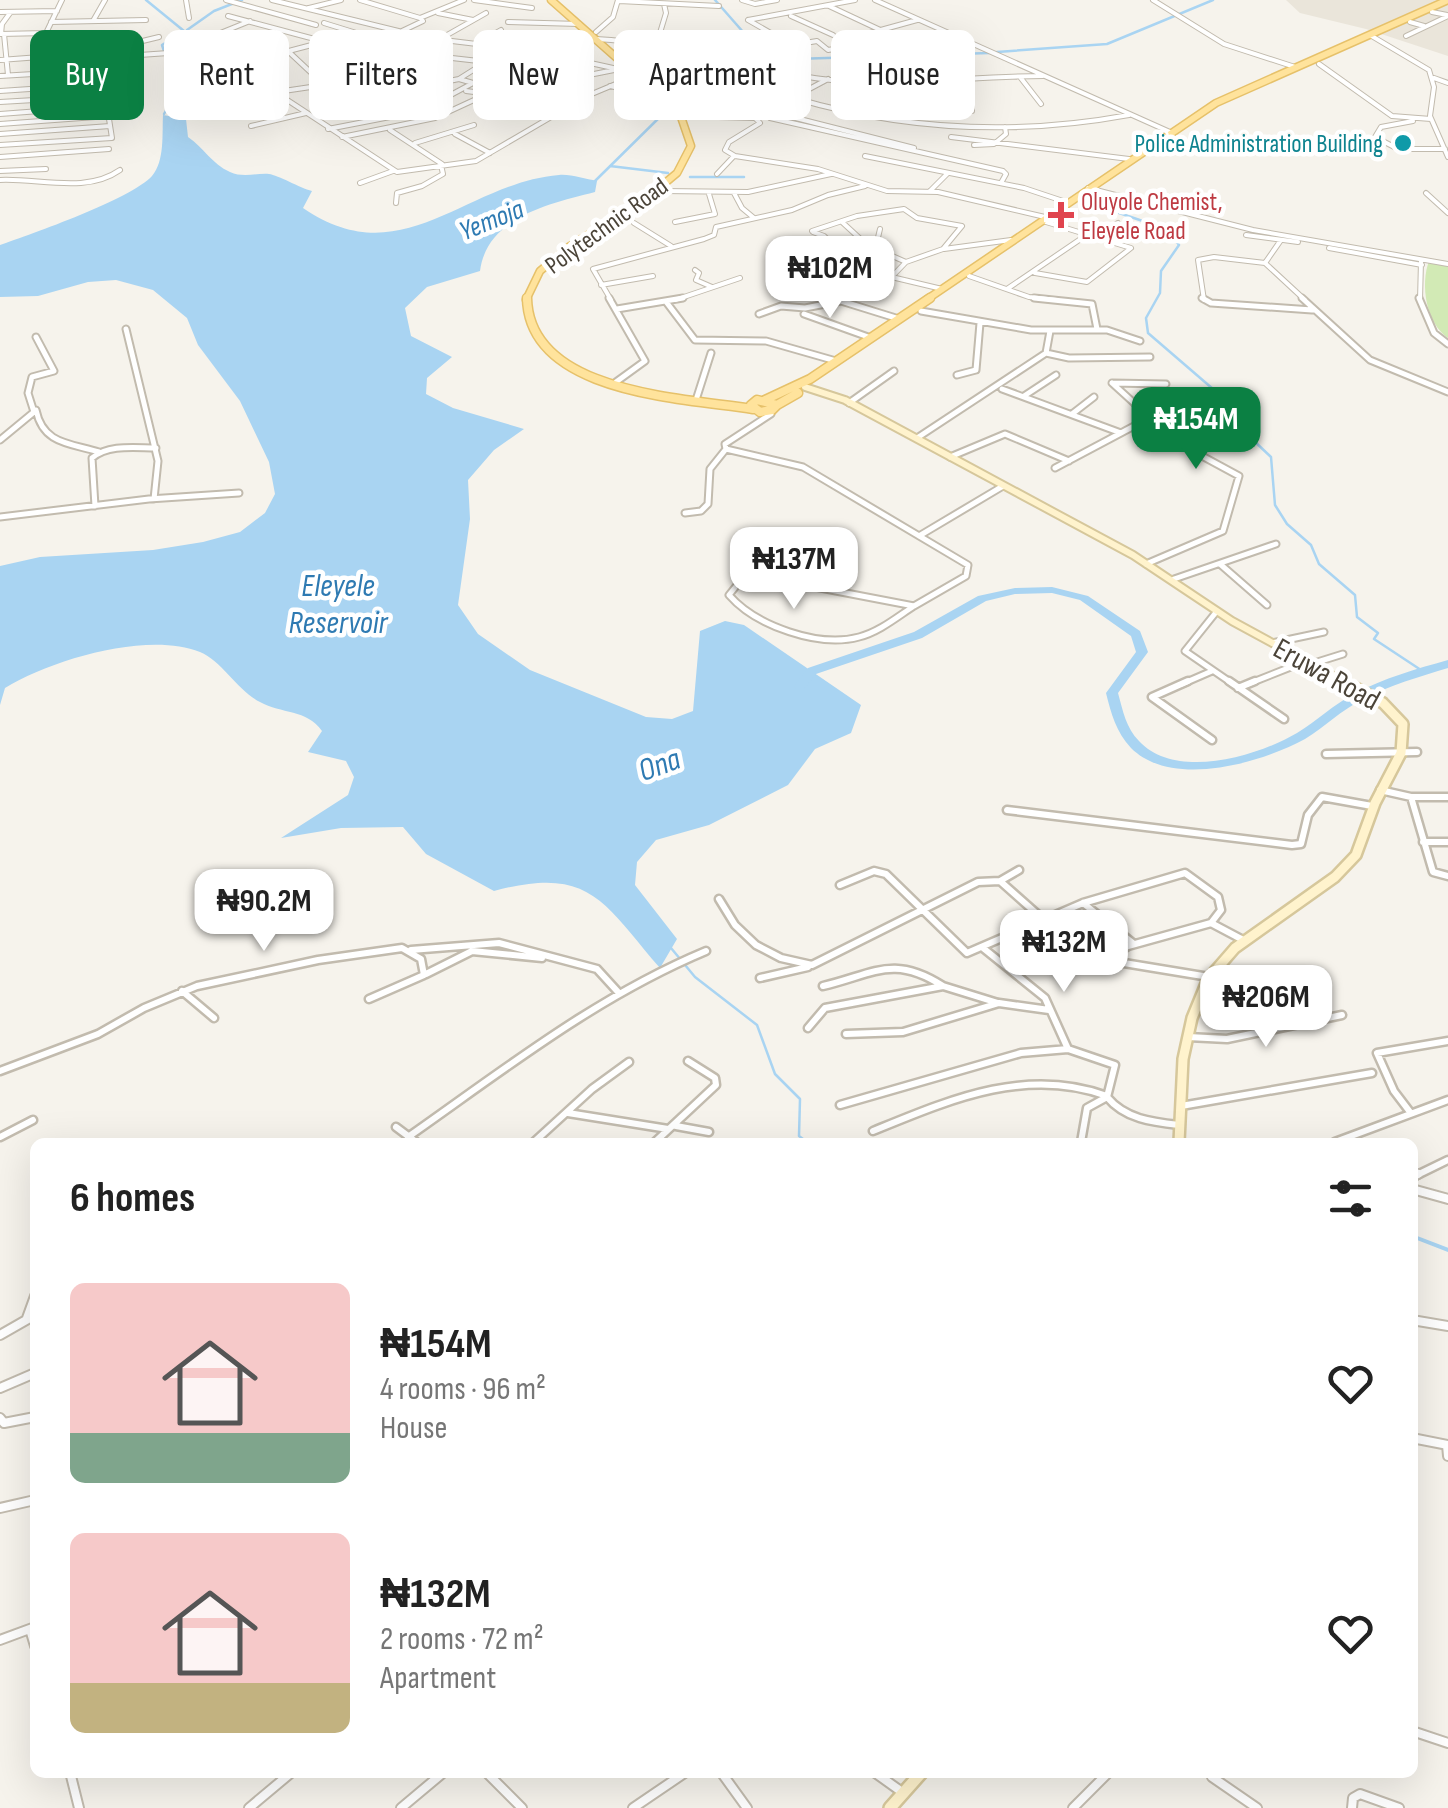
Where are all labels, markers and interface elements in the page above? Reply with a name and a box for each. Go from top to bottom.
chip: Buy [30,30,144,120]
chip: Rent [164,30,289,120]
chip: Filters [309,30,453,120]
chip: New [473,30,594,120]
chip: Apartment [614,30,811,120]
chip: House [831,30,975,120]
place label: Police Administration Building [1135,129,1383,160]
marker: Police Administration Building [1392,132,1414,154]
street label: Polytechnic Road [539,171,674,281]
place label: Oluyole Chemist, Eleyele Road [1081,187,1222,247]
water label: Yemoja [455,192,529,248]
marker: Oluyole Chemist, Eleyele Road [1050,204,1072,226]
pin: ₦102M [760,236,900,321]
text: ₦102M [787,249,873,288]
pin: ₦154M [1126,387,1266,472]
text: ₦154M [1154,400,1238,439]
pin: ₦137M [724,527,864,612]
text: ₦137M [752,540,836,579]
water label: Eleyele Reservoir [288,567,389,643]
street label: Eruwa Road [1267,631,1386,719]
water label: Ona [633,740,686,791]
pin: ₦90.2M [183,869,345,954]
text: ₦90.2M [217,882,311,921]
pin: ₦132M [994,910,1134,995]
text: ₦132M [1022,923,1106,962]
pin: ₦206M [1196,965,1336,1050]
text: ₦206M [1222,978,1310,1017]
icon: filters [1323,1171,1378,1226]
text: 6 homes [70,1173,195,1224]
text: ₦154M [380,1319,491,1370]
icon: home [150,1323,270,1443]
icon: heart [1323,1356,1378,1411]
text: 4 rooms · 96 m² [380,1370,546,1409]
text: House [380,1409,447,1448]
text: ₦132M [380,1569,491,1620]
icon: home [150,1573,270,1693]
icon: heart [1323,1606,1378,1661]
text: 2 rooms · 72 m² [380,1620,544,1659]
text: Apartment [380,1659,496,1698]

